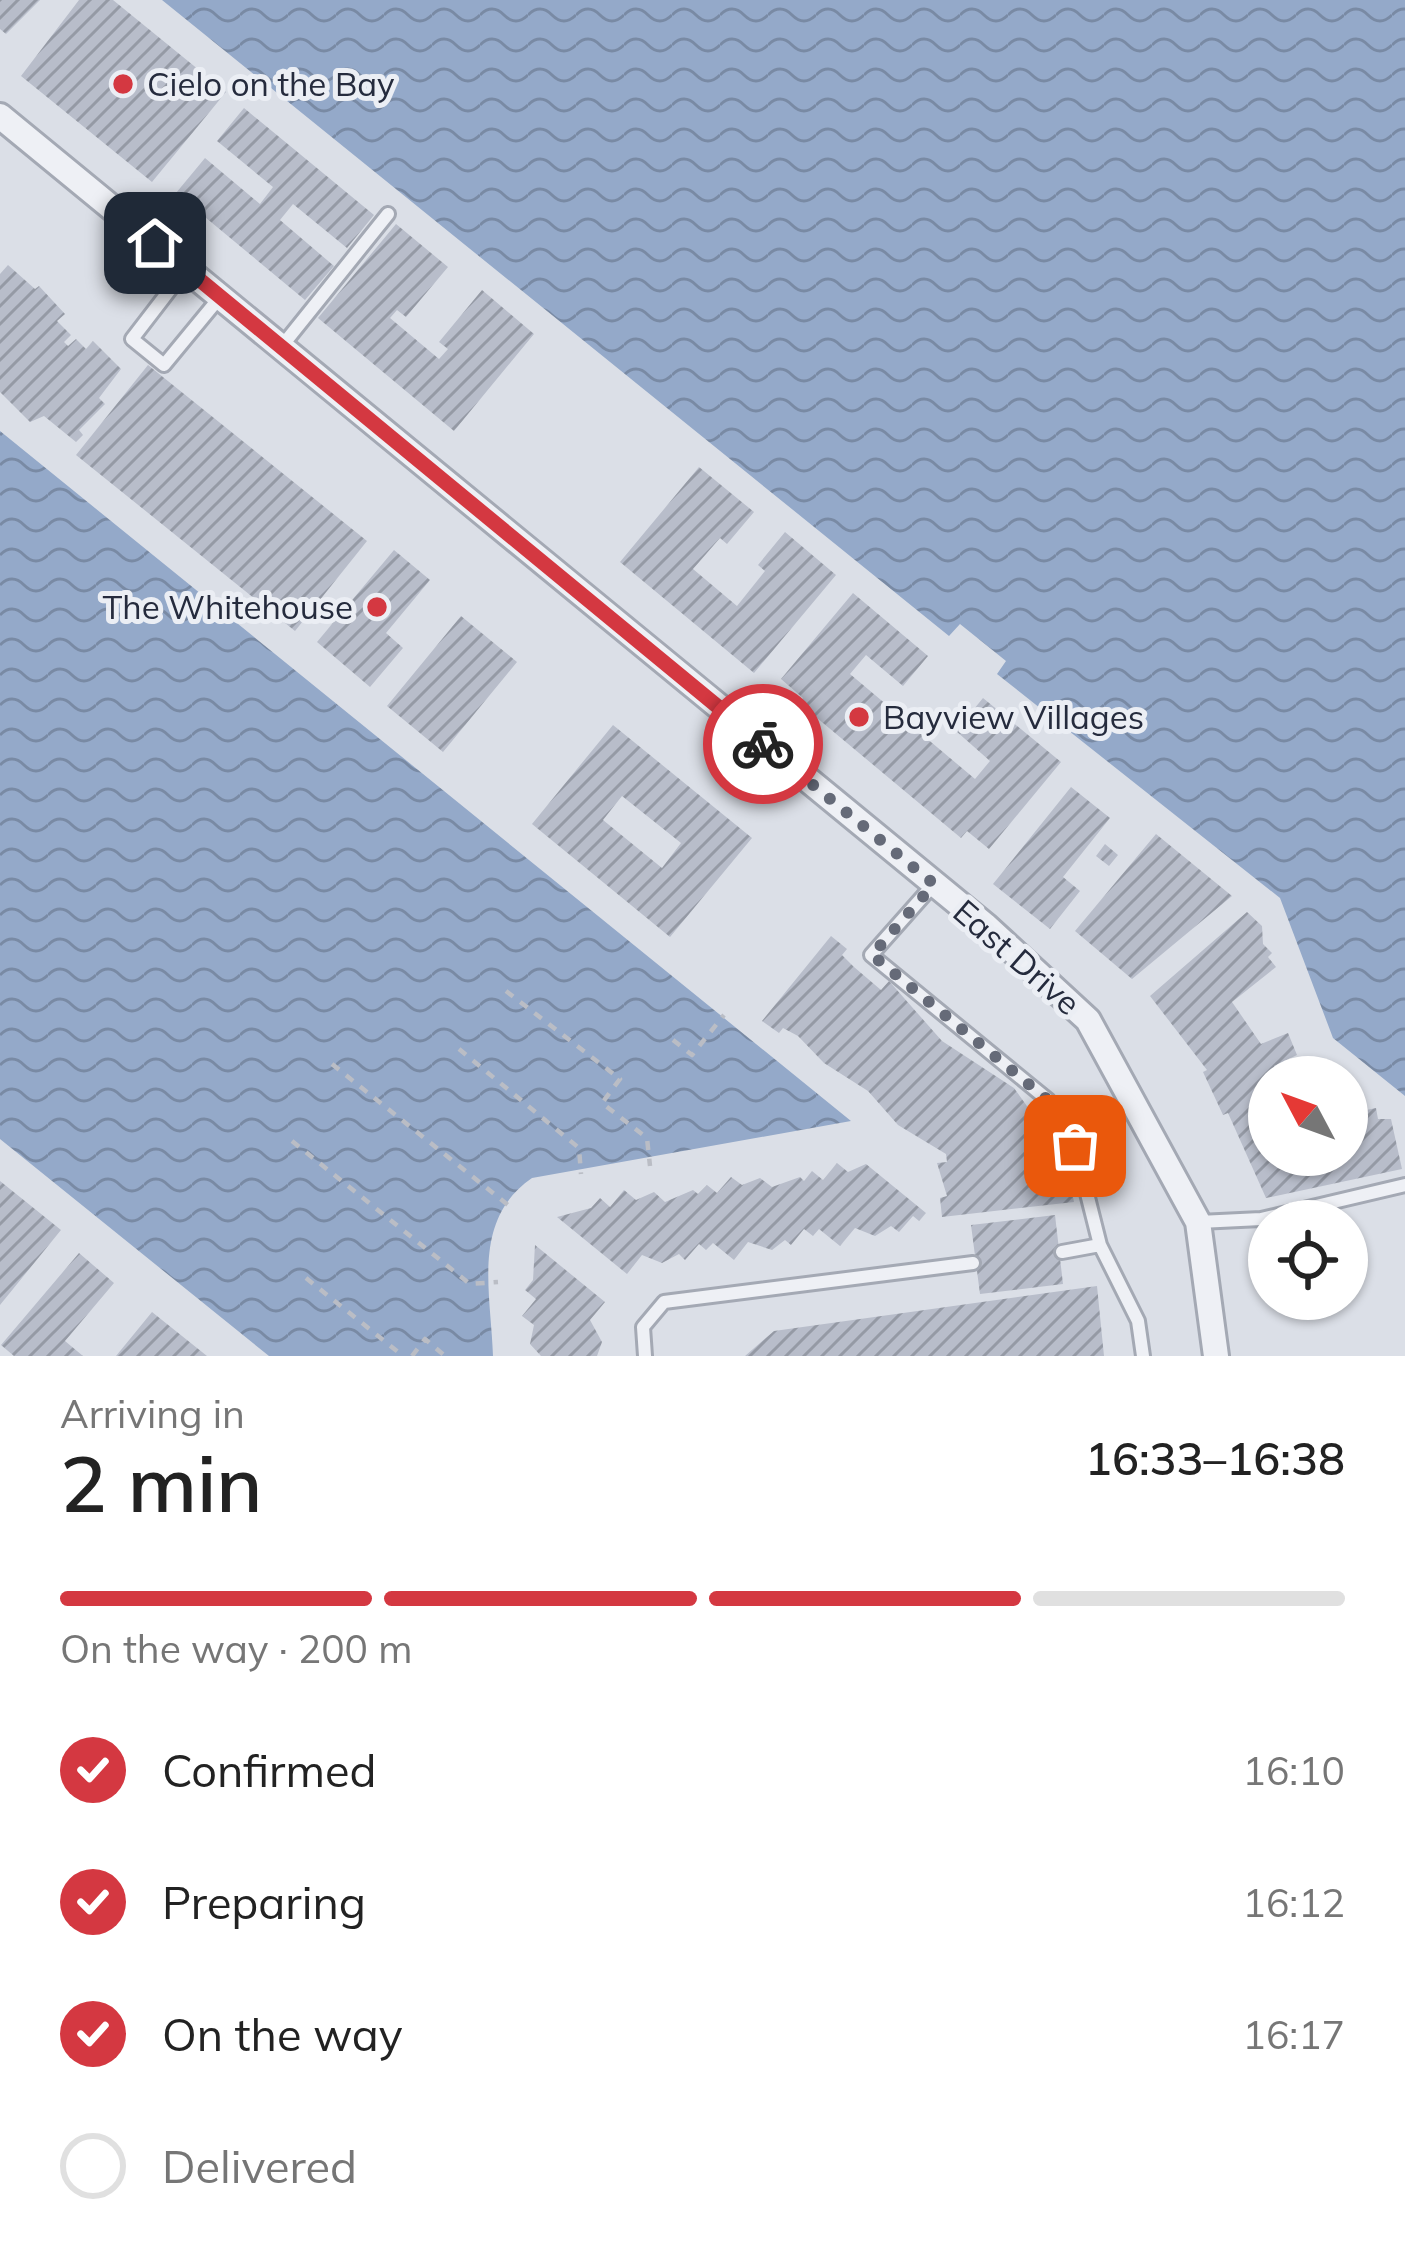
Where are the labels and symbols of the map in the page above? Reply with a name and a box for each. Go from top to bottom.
place label: Cielo on the Bay [147,63,395,104]
marker: Cielo on the Bay [110,71,136,97]
pin [104,192,206,294]
place label: The Whitehouse [102,586,353,627]
marker: The Whitehouse [364,594,390,620]
courier [703,684,823,804]
place label: Bayview Villages [883,696,1144,737]
marker: Bayview Villages [846,704,872,730]
street label: East Drive [945,890,1089,1023]
north arrow [1248,1056,1368,1176]
pin [1024,1095,1126,1197]

